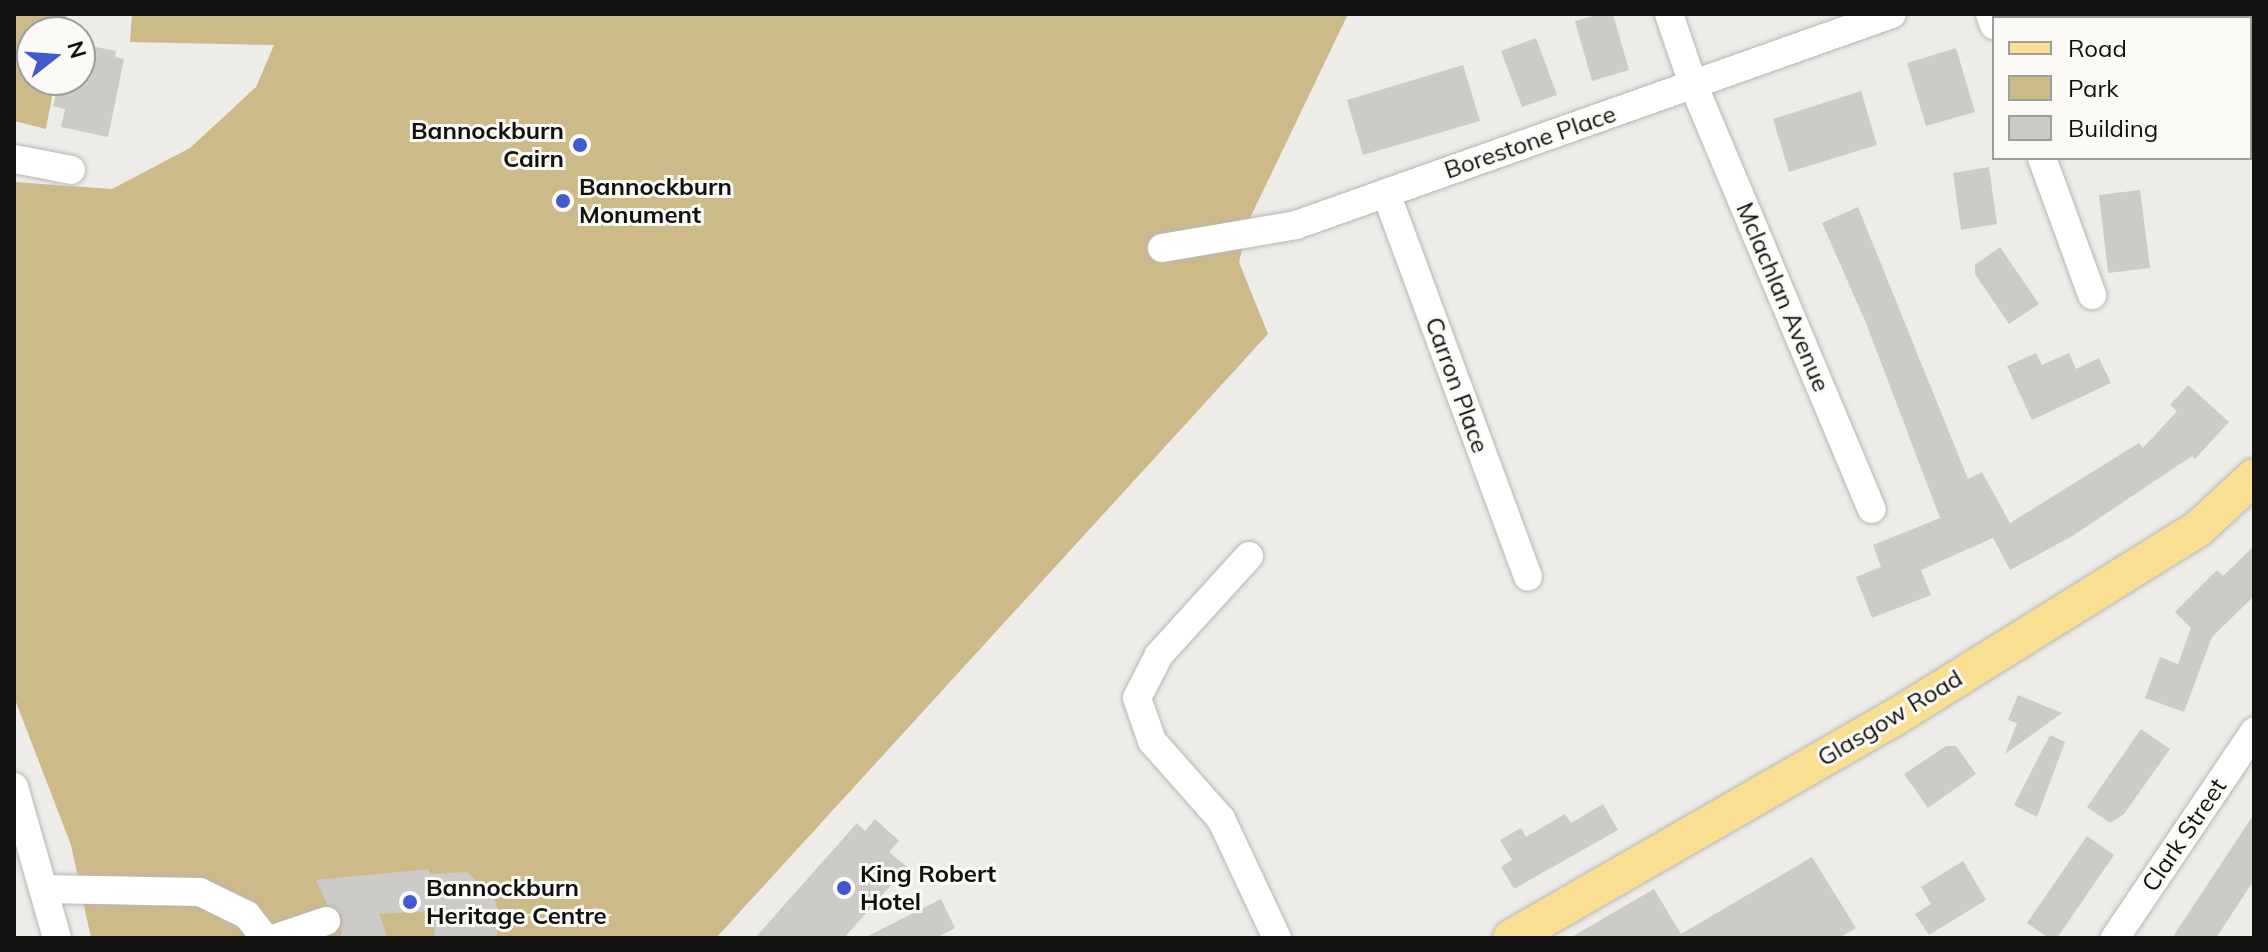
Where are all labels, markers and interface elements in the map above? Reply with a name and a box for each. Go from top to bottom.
north arrow [16,16,96,96]
legend [1992,16,2252,160]
text: Road [2068,33,2127,63]
text: N [61,38,93,62]
text: Park [2068,73,2119,103]
street label: Borestone Place [1441,99,1619,185]
text: Building [2068,113,2158,143]
place label: Bannockburn Cairn [411,117,564,173]
marker: Bannockburn Cairn [571,136,589,154]
place label: Bannockburn Monument [579,173,732,229]
marker: Bannockburn Monument [554,192,572,210]
street label: Mclachlan Avenue [1730,198,1836,396]
street label: Carron Place [1419,313,1495,457]
street label: Glasgow Road [1813,664,1967,772]
street label: Clark Street [2136,773,2232,897]
place label: King Robert Hotel [860,860,996,916]
place label: Bannockburn Heritage Centre [426,874,607,930]
marker: King Robert Hotel [835,879,853,897]
marker: Bannockburn Heritage Centre [401,893,419,911]

